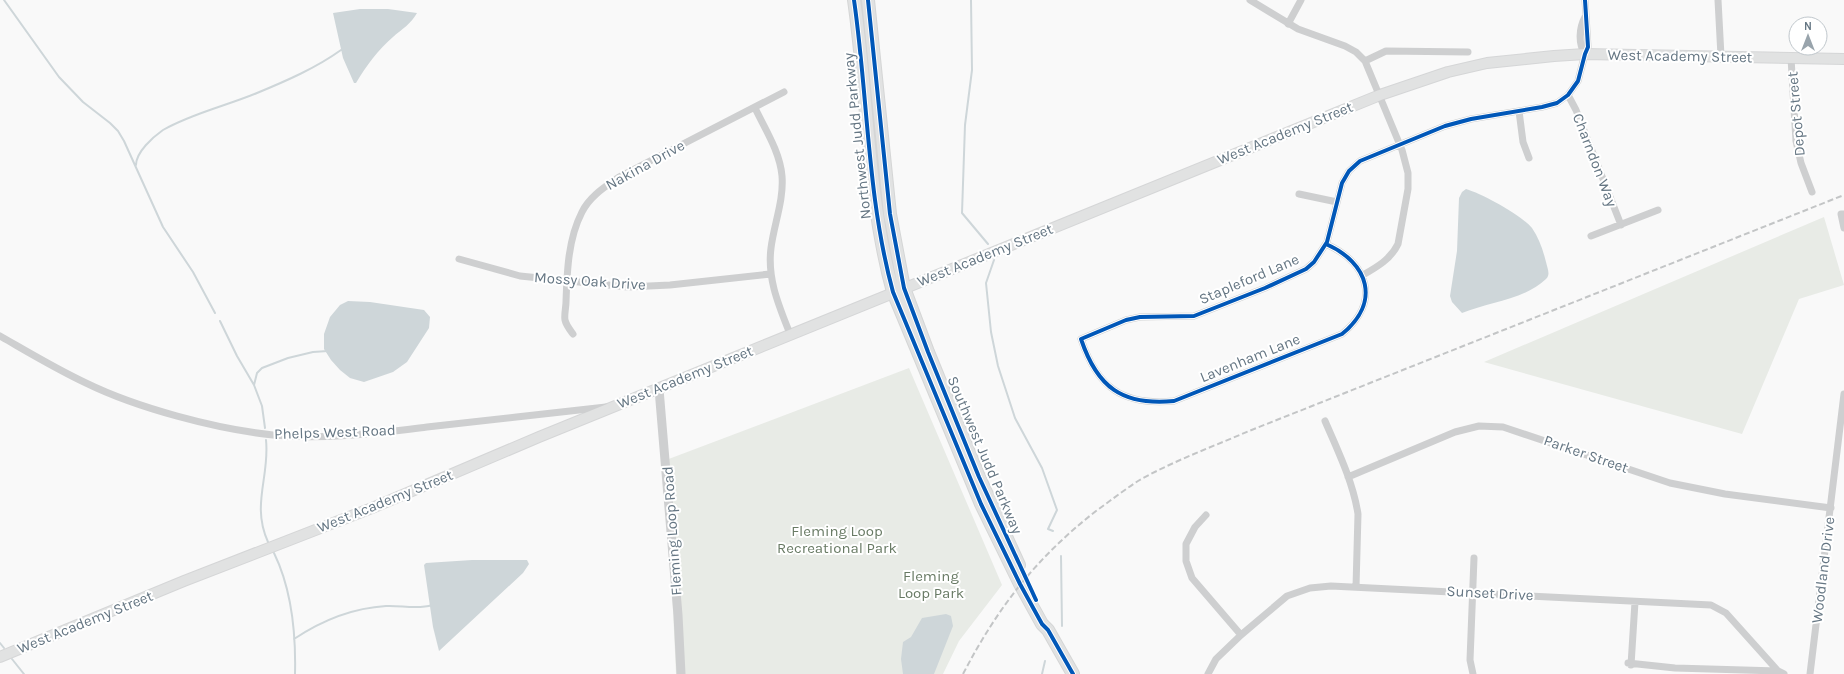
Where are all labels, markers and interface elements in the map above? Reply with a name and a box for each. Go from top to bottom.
north arrow [1788,16,1828,56]
text: N [1804,20,1812,33]
street label: West Academy Street [1608,46,1753,66]
street label: Northwest Judd Parkway [839,52,875,220]
street label: Depot Street [1783,71,1809,157]
street label: West Academy Street [1215,97,1356,168]
street label: Charndon Way [1569,111,1621,209]
street label: Nakina Drive [602,136,688,194]
street label: West Academy Street [915,219,1056,290]
street label: Stapleford Lane [1196,250,1302,308]
street label: Mossy Oak Drive [534,268,646,294]
street label: Lavenham Lane [1197,330,1303,386]
street label: West Academy Street [615,341,756,412]
street label: Southwest Judd Parkway [944,373,1026,537]
street label: Phelps West Road [274,421,396,443]
street label: Parker Street [1541,431,1631,477]
street label: West Academy Street [315,465,456,536]
street label: Fleming Loop Road [659,466,685,596]
street label: Woodland Drive [1808,516,1838,624]
park label: Fleming Loop Recreational Park [777,522,897,557]
park label: Fleming Loop Park [898,567,964,602]
street label: Sunset Drive [1446,582,1534,604]
street label: West Academy Street [15,586,156,657]

